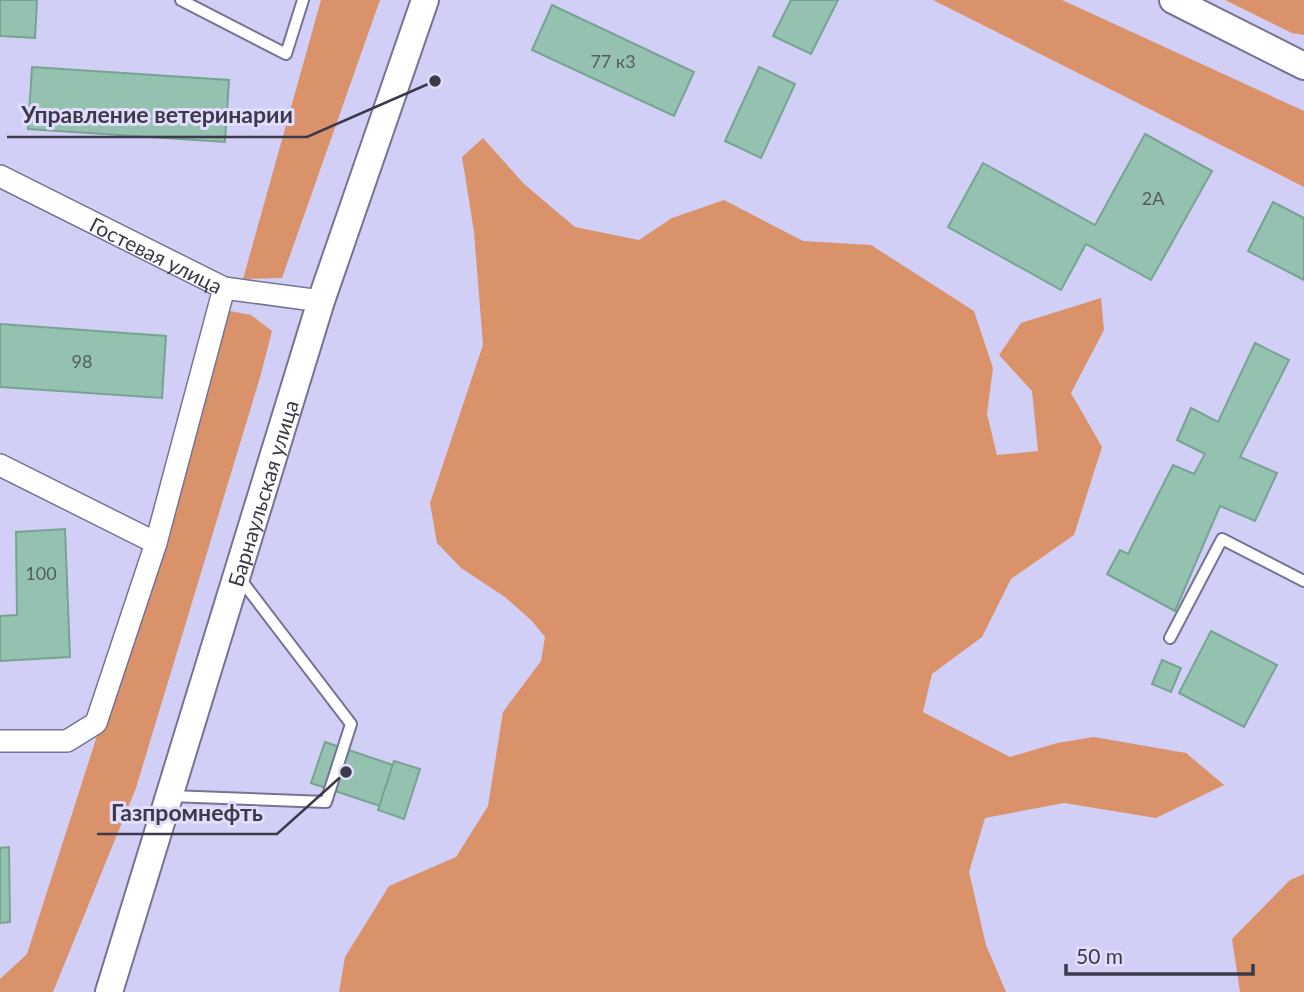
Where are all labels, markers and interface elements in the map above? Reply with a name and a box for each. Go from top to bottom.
house number: 77 к3 [590,50,636,72]
callout: Управление ветеринарии [7,93,307,137]
text: Управление ветеринарии [20,100,293,128]
house number: 2А [1142,187,1165,209]
street label: Гостевая улица [86,211,227,298]
house number: 98 [72,350,92,372]
street label: Барнаульская улица [222,397,302,589]
house number: 100 [25,562,57,584]
callout: Газпромнефть [97,790,277,834]
text: Газпромнефть [111,798,263,826]
scale bar [1066,932,1253,976]
text: 50 m [1076,943,1123,968]

